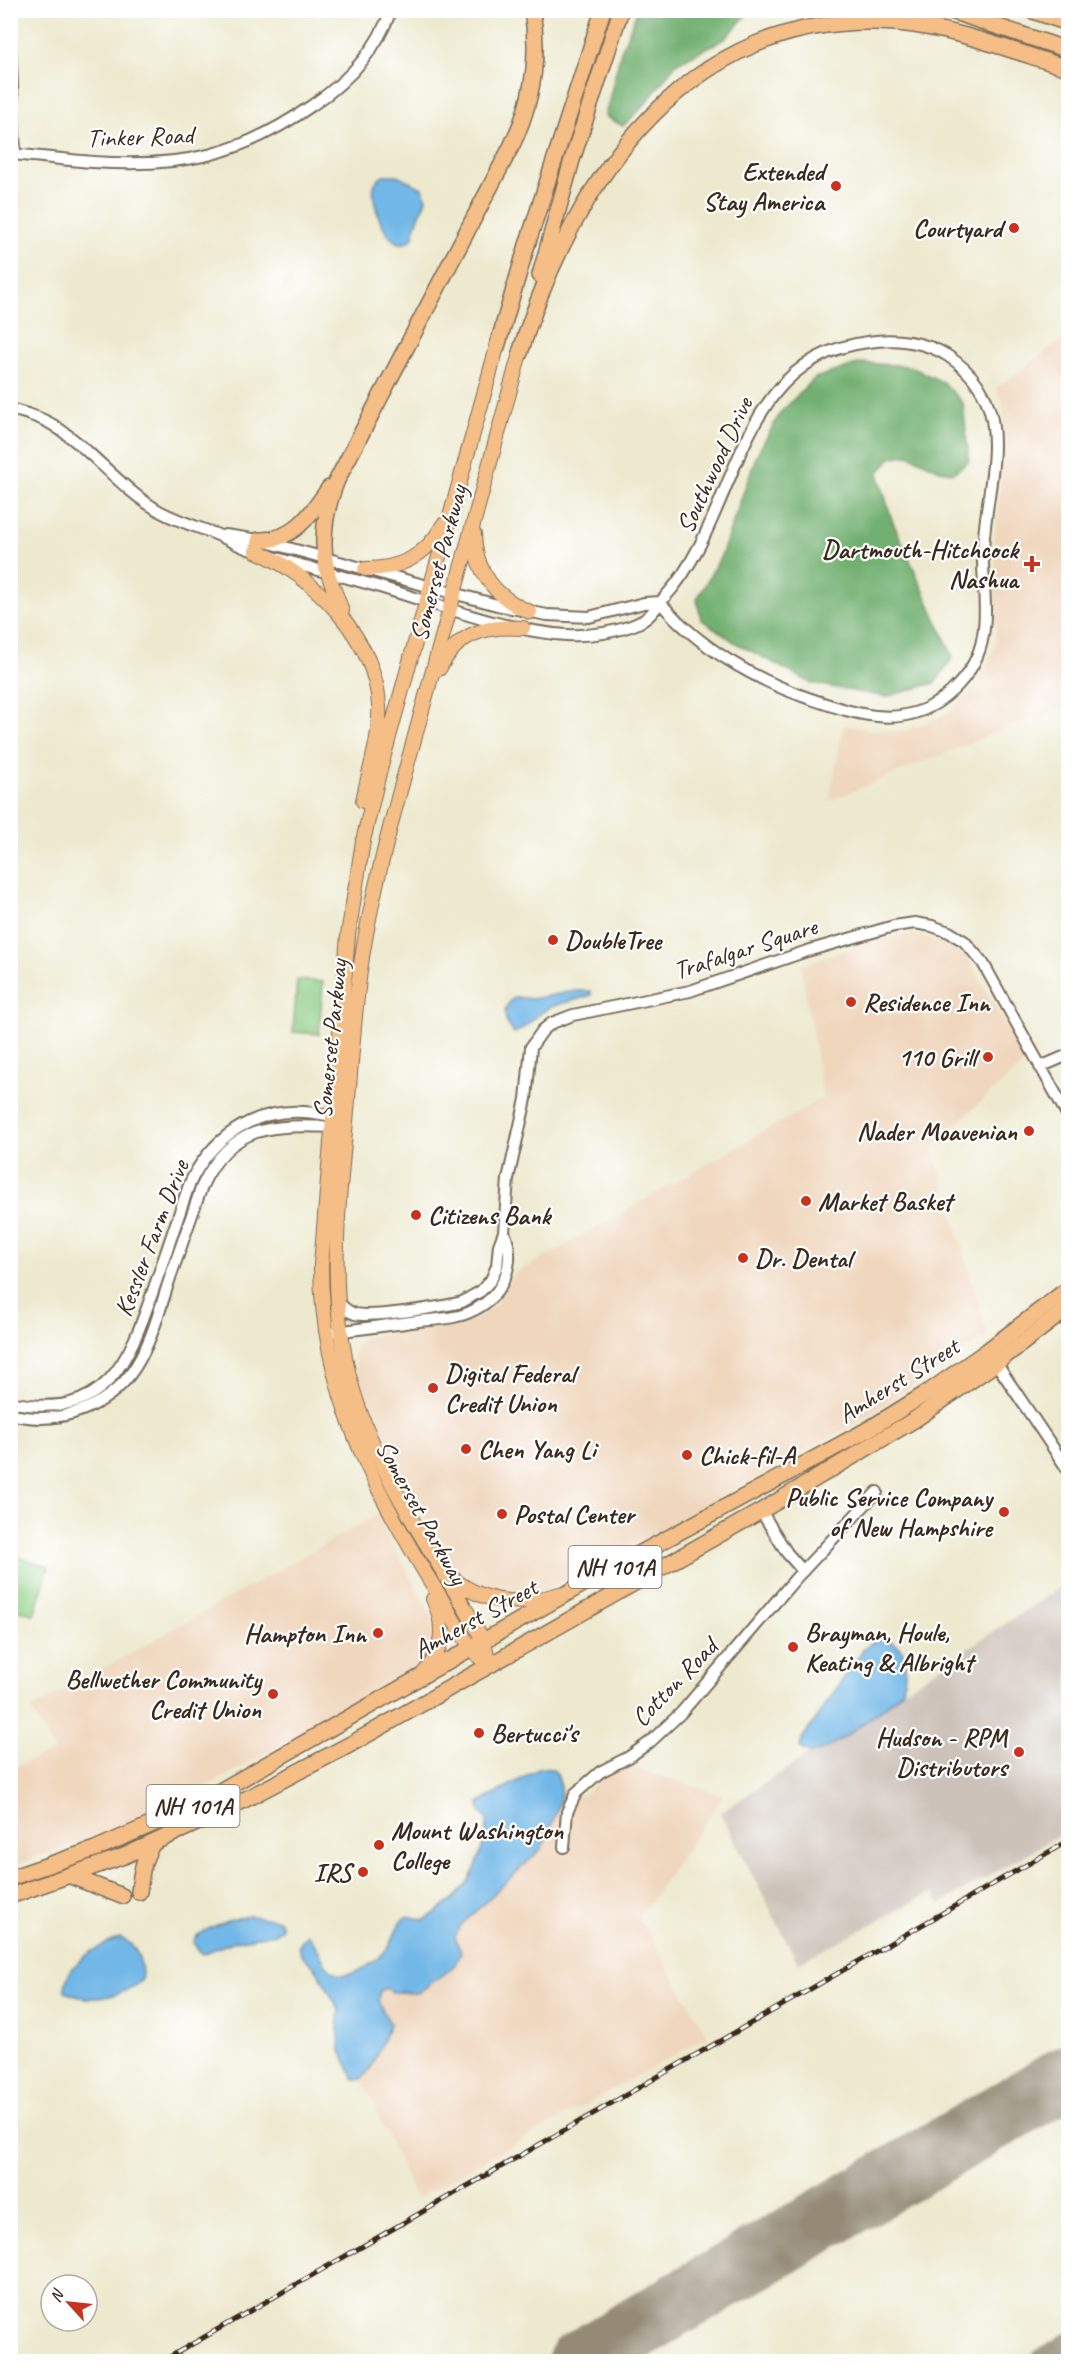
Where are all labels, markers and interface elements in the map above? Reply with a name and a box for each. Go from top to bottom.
street label: Tinker Road [86,118,198,155]
place label: Extended Stay America [703,155,829,218]
marker: Extended Stay America [829,179,843,193]
place label: Courtyard [913,212,1007,245]
marker: Courtyard [1007,221,1021,235]
street label: Southwood Drive [669,391,761,538]
street label: Somerset Parkway [402,479,476,645]
place label: Dartmouth-Hitchcock Nashua [822,533,1020,596]
marker: Dartmouth-Hitchcock Nashua [1023,555,1041,573]
street label: Trafalgar Square [669,909,822,987]
place label: DoubleTree [565,924,664,957]
marker: DoubleTree [546,933,560,947]
street label: Somerset Parkway [306,956,355,1120]
place label: Residence Inn [863,986,992,1019]
marker: Residence Inn [844,995,858,1009]
place label: 110 Grill [898,1041,981,1074]
marker: 110 Grill [981,1050,995,1064]
place label: Nader Moavenian [857,1115,1018,1148]
marker: Nader Moavenian [1022,1124,1036,1138]
street label: Kessler Farm Drive [107,1154,197,1321]
place label: Market Basket [818,1185,956,1218]
marker: Market Basket [799,1194,813,1208]
place label: Citizens Bank [428,1199,553,1232]
marker: Citizens Bank [409,1208,423,1222]
place label: Dr. Dental [755,1242,857,1275]
marker: Dr. Dental [736,1251,750,1265]
street label: Amherst Street [831,1329,967,1431]
place label: Digital Federal Credit Union [445,1357,581,1420]
marker: Digital Federal Credit Union [426,1381,440,1395]
place label: Chen Yang Li [478,1433,600,1466]
street label: Somerset Parkway [368,1434,476,1592]
place label: Chick-fil-A [699,1439,796,1472]
marker: Chen Yang Li [459,1442,473,1456]
marker: Chick-fil-A [680,1448,694,1462]
place label: Public Service Company of New Hampshire [785,1481,995,1544]
place label: Postal Center [514,1498,636,1531]
marker: Public Service Company of New Hampshire [997,1505,1011,1519]
marker: Postal Center [495,1507,509,1521]
road number: NH 101A [568,1546,662,1588]
street label: Amherst Street [407,1570,545,1666]
place label: Brayman, Houle, Keating & Albright [805,1616,977,1679]
place label: Hampton Inn [244,1617,368,1650]
marker: Hampton Inn [371,1626,385,1640]
street label: Cotton Road [624,1628,727,1733]
marker: Brayman, Houle, Keating & Albright [786,1640,800,1654]
place label: Bellwether Community Credit Union [65,1663,263,1726]
marker: Bellwether Community Credit Union [266,1687,280,1701]
place label: Bertucci's [491,1717,580,1750]
place label: Hudson - RPM Distributors [876,1721,1010,1784]
marker: Bertucci's [472,1726,486,1740]
marker: Hudson - RPM Distributors [1012,1745,1026,1759]
road number: NH 101A [146,1785,240,1827]
place label: Mount Washington College [391,1814,564,1877]
marker: Mount Washington College [372,1838,386,1852]
place label: IRS [314,1856,355,1889]
marker: IRS [356,1865,370,1879]
north arrow [39,2273,99,2333]
text: N [45,2285,69,2306]

